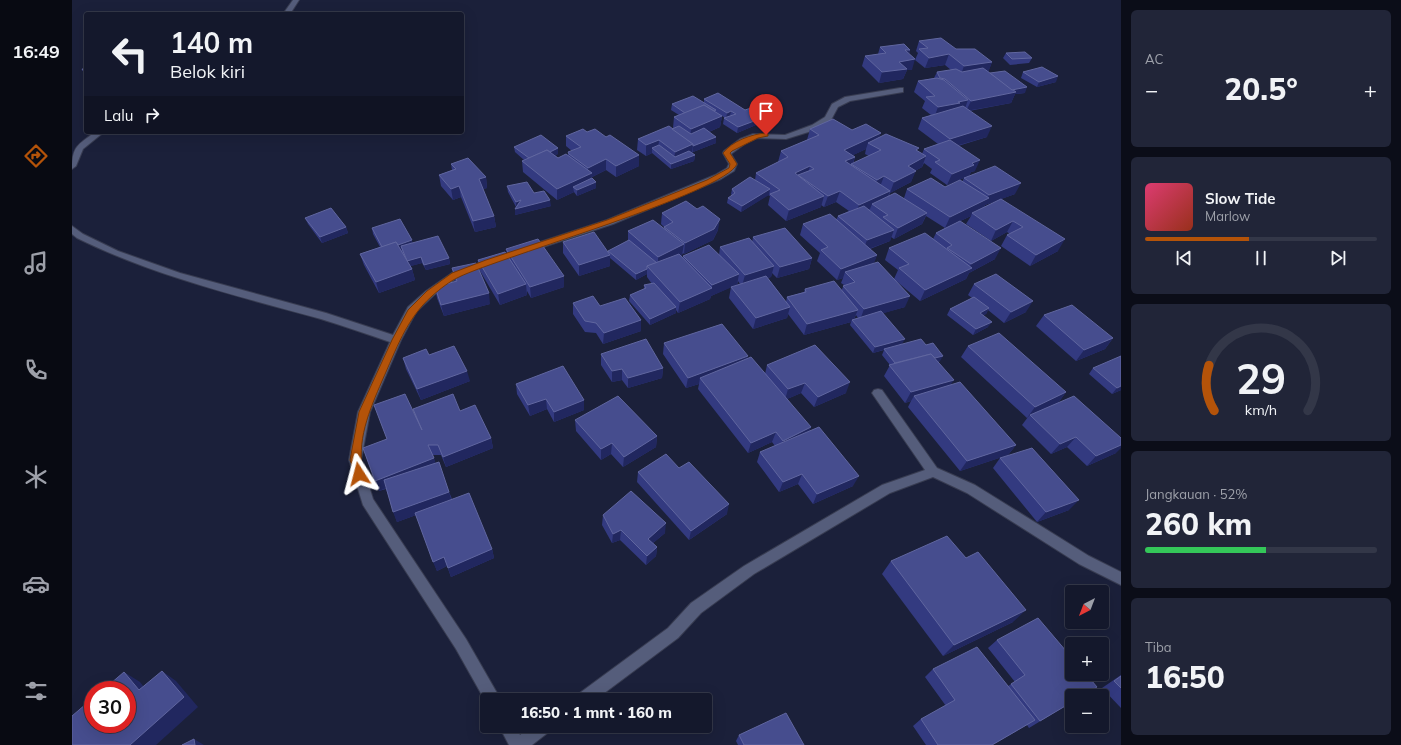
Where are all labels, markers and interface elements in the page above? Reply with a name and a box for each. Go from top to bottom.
text: 140 m [170,25,253,60]
icon: left [104,28,156,80]
text: 16:49 [12,40,60,63]
text: AC [1145,51,1163,67]
text: Belok kiri [170,60,245,83]
text: 20.5° [1224,70,1298,108]
text: − [1145,76,1158,104]
text: + [1364,76,1377,104]
pin [749,94,783,135]
icon: arrive [755,100,777,122]
icon: right [141,104,163,126]
text: Lalu [104,106,133,125]
icon: directions [22,142,50,170]
text: Slow Tide [1205,189,1275,208]
text: Marlow [1205,208,1250,224]
icon: previous [1173,247,1195,269]
icon: pause [1250,247,1272,269]
icon: next [1327,247,1349,269]
icon: music [22,249,50,277]
text: 29 [1236,351,1286,403]
icon: phone [22,356,50,384]
text: km/h [1245,400,1277,418]
position arrow [338,453,380,495]
icon: climate [22,463,50,491]
text: Jangkauan · 52% [1145,486,1247,502]
text: 260 km [1145,505,1252,543]
icon: car [22,570,50,598]
north arrow [1065,585,1109,629]
map controls [1065,585,1109,733]
button: + [1065,637,1109,681]
text: Tiba [1145,639,1172,655]
text: 16:50 [1145,658,1225,696]
icon: filters [22,677,50,705]
speed limit sign: 30 [84,681,136,733]
button: − [1065,689,1109,733]
text: 16:50 · 1 mnt · 160 m [520,703,672,722]

